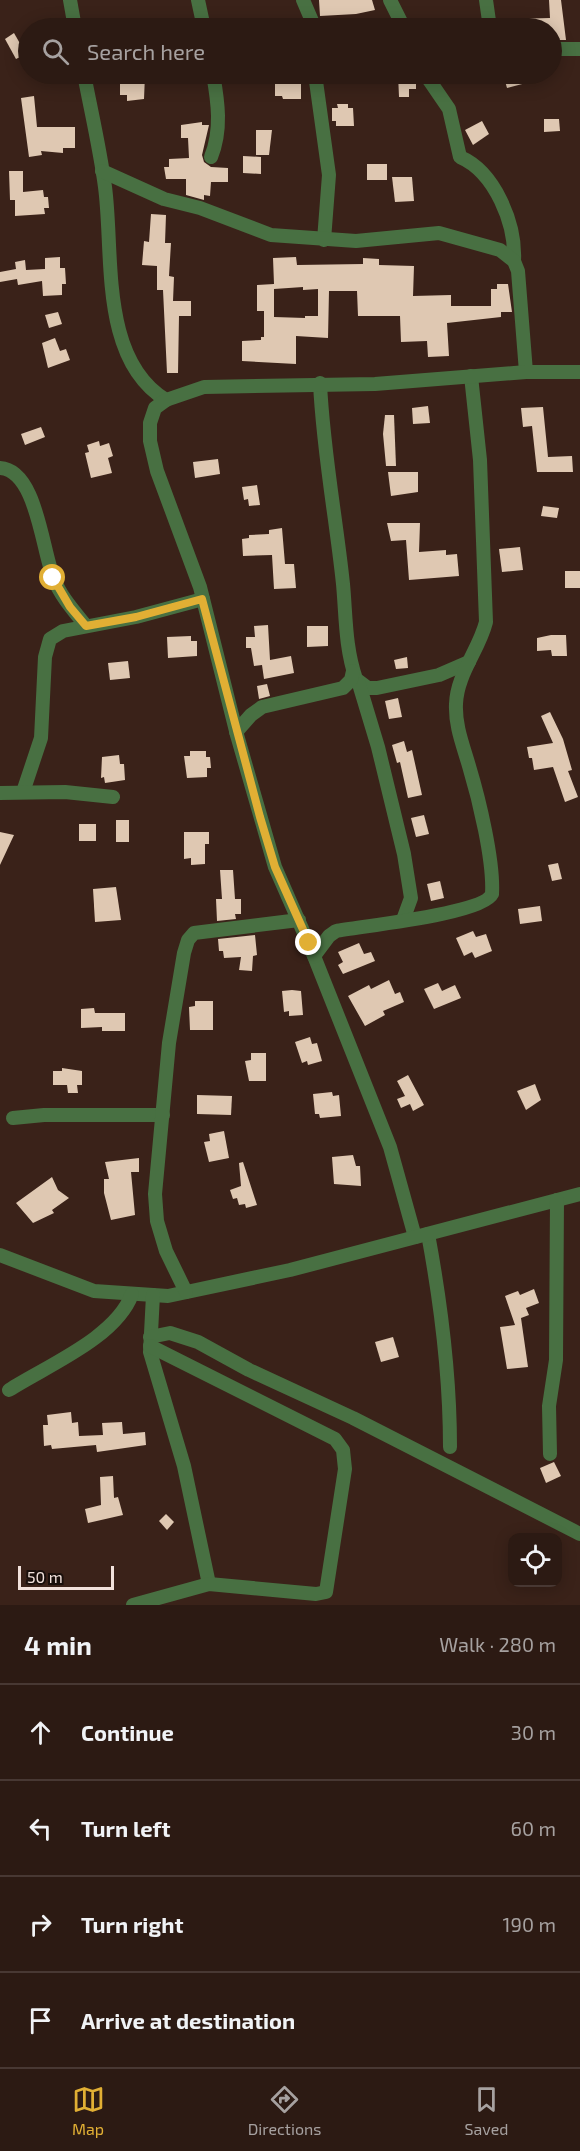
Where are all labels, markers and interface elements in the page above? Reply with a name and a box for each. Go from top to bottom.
search box [18,18,562,84]
icon: search [39,35,72,68]
text: Search here [87,38,205,64]
route start [39,564,65,590]
route end [295,929,321,955]
map controls [508,1533,562,1587]
button: locate [508,1533,562,1587]
scale bar [18,1563,114,1590]
text: 50 m [27,1567,63,1586]
text: 4 min [24,1629,92,1660]
text: Walk · 280 m [439,1632,556,1656]
icon: ahead [24,1716,57,1749]
text: Continue [81,1719,174,1745]
text: 30 m [511,1720,556,1744]
icon: left [24,1812,57,1845]
text: Turn left [81,1815,170,1841]
text: 60 m [511,1816,556,1840]
icon: right [24,1908,57,1941]
text: Turn right [81,1911,183,1937]
text: 190 m [503,1912,556,1936]
icon: arrive [24,2004,57,2037]
text: Arrive at destination [81,2007,295,2033]
tab: Map [72,2083,105,2138]
tab: Directions [248,2083,321,2138]
tab: Saved [465,2083,508,2138]

